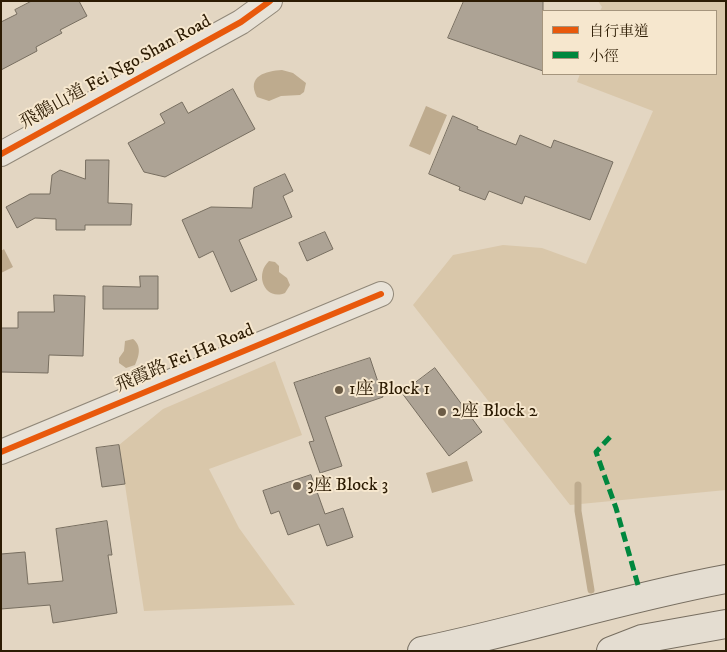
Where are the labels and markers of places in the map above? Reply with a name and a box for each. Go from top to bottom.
place label: 1座 Block 1 [349,379,430,401]
marker: 1座 Block 1 [333,384,345,396]
place label: 2座 Block 2 [452,401,537,423]
marker: 2座 Block 2 [436,406,448,418]
place label: 3座 Block 3 [307,475,388,497]
marker: 3座 Block 3 [291,480,303,492]

